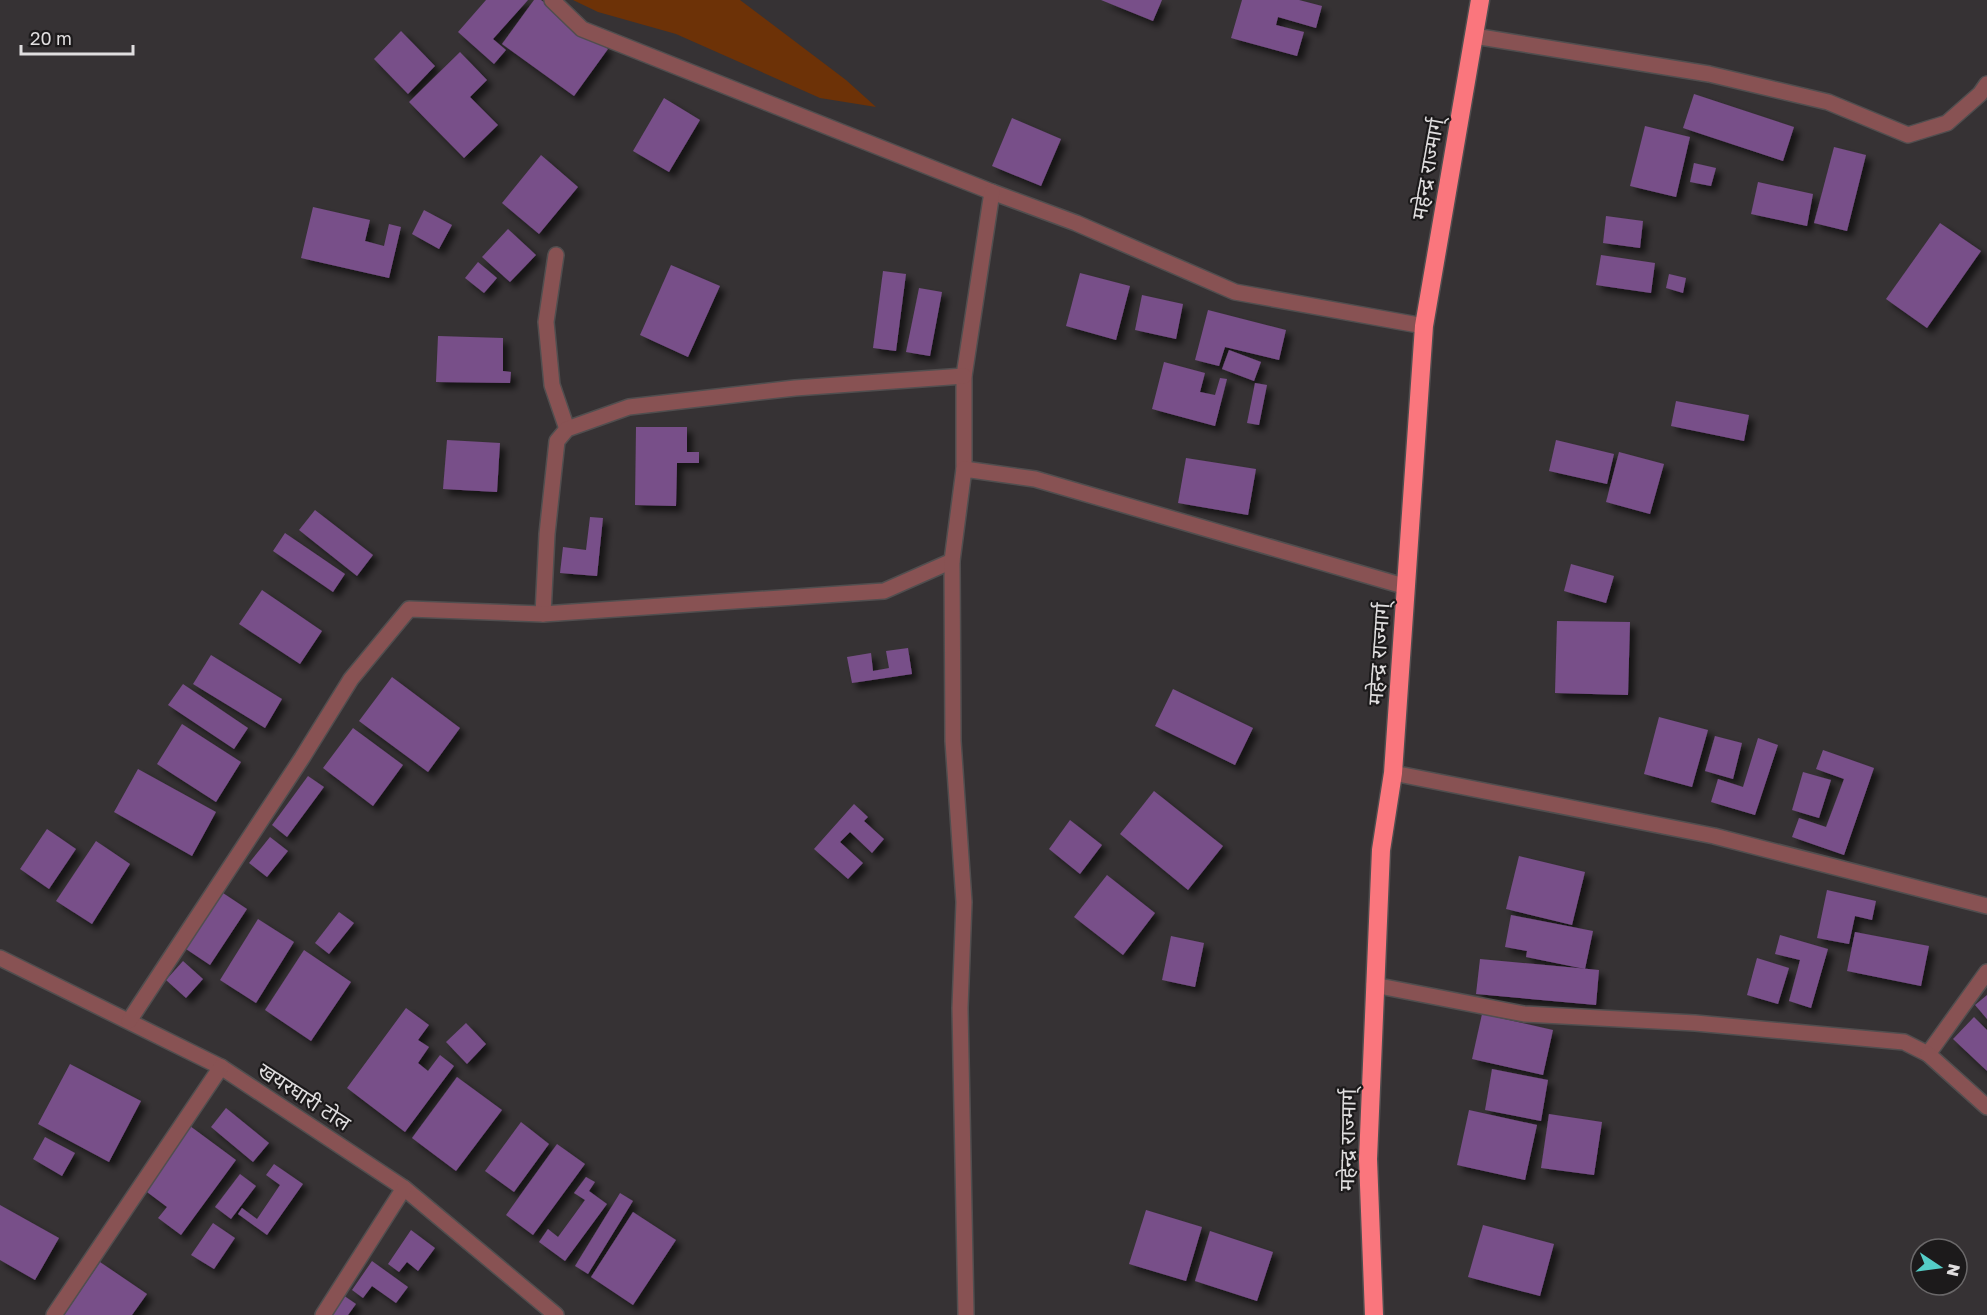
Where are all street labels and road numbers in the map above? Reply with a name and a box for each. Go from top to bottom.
street label: महेन्द्र राज्मार्ग् [1405,113,1450,222]
street label: महेन्द्र राज्मार्ग् [1361,599,1396,706]
street label: खयरघारी टोल [253,1057,356,1136]
street label: महेन्द्र राज्मार्ग् [1333,1086,1362,1191]

